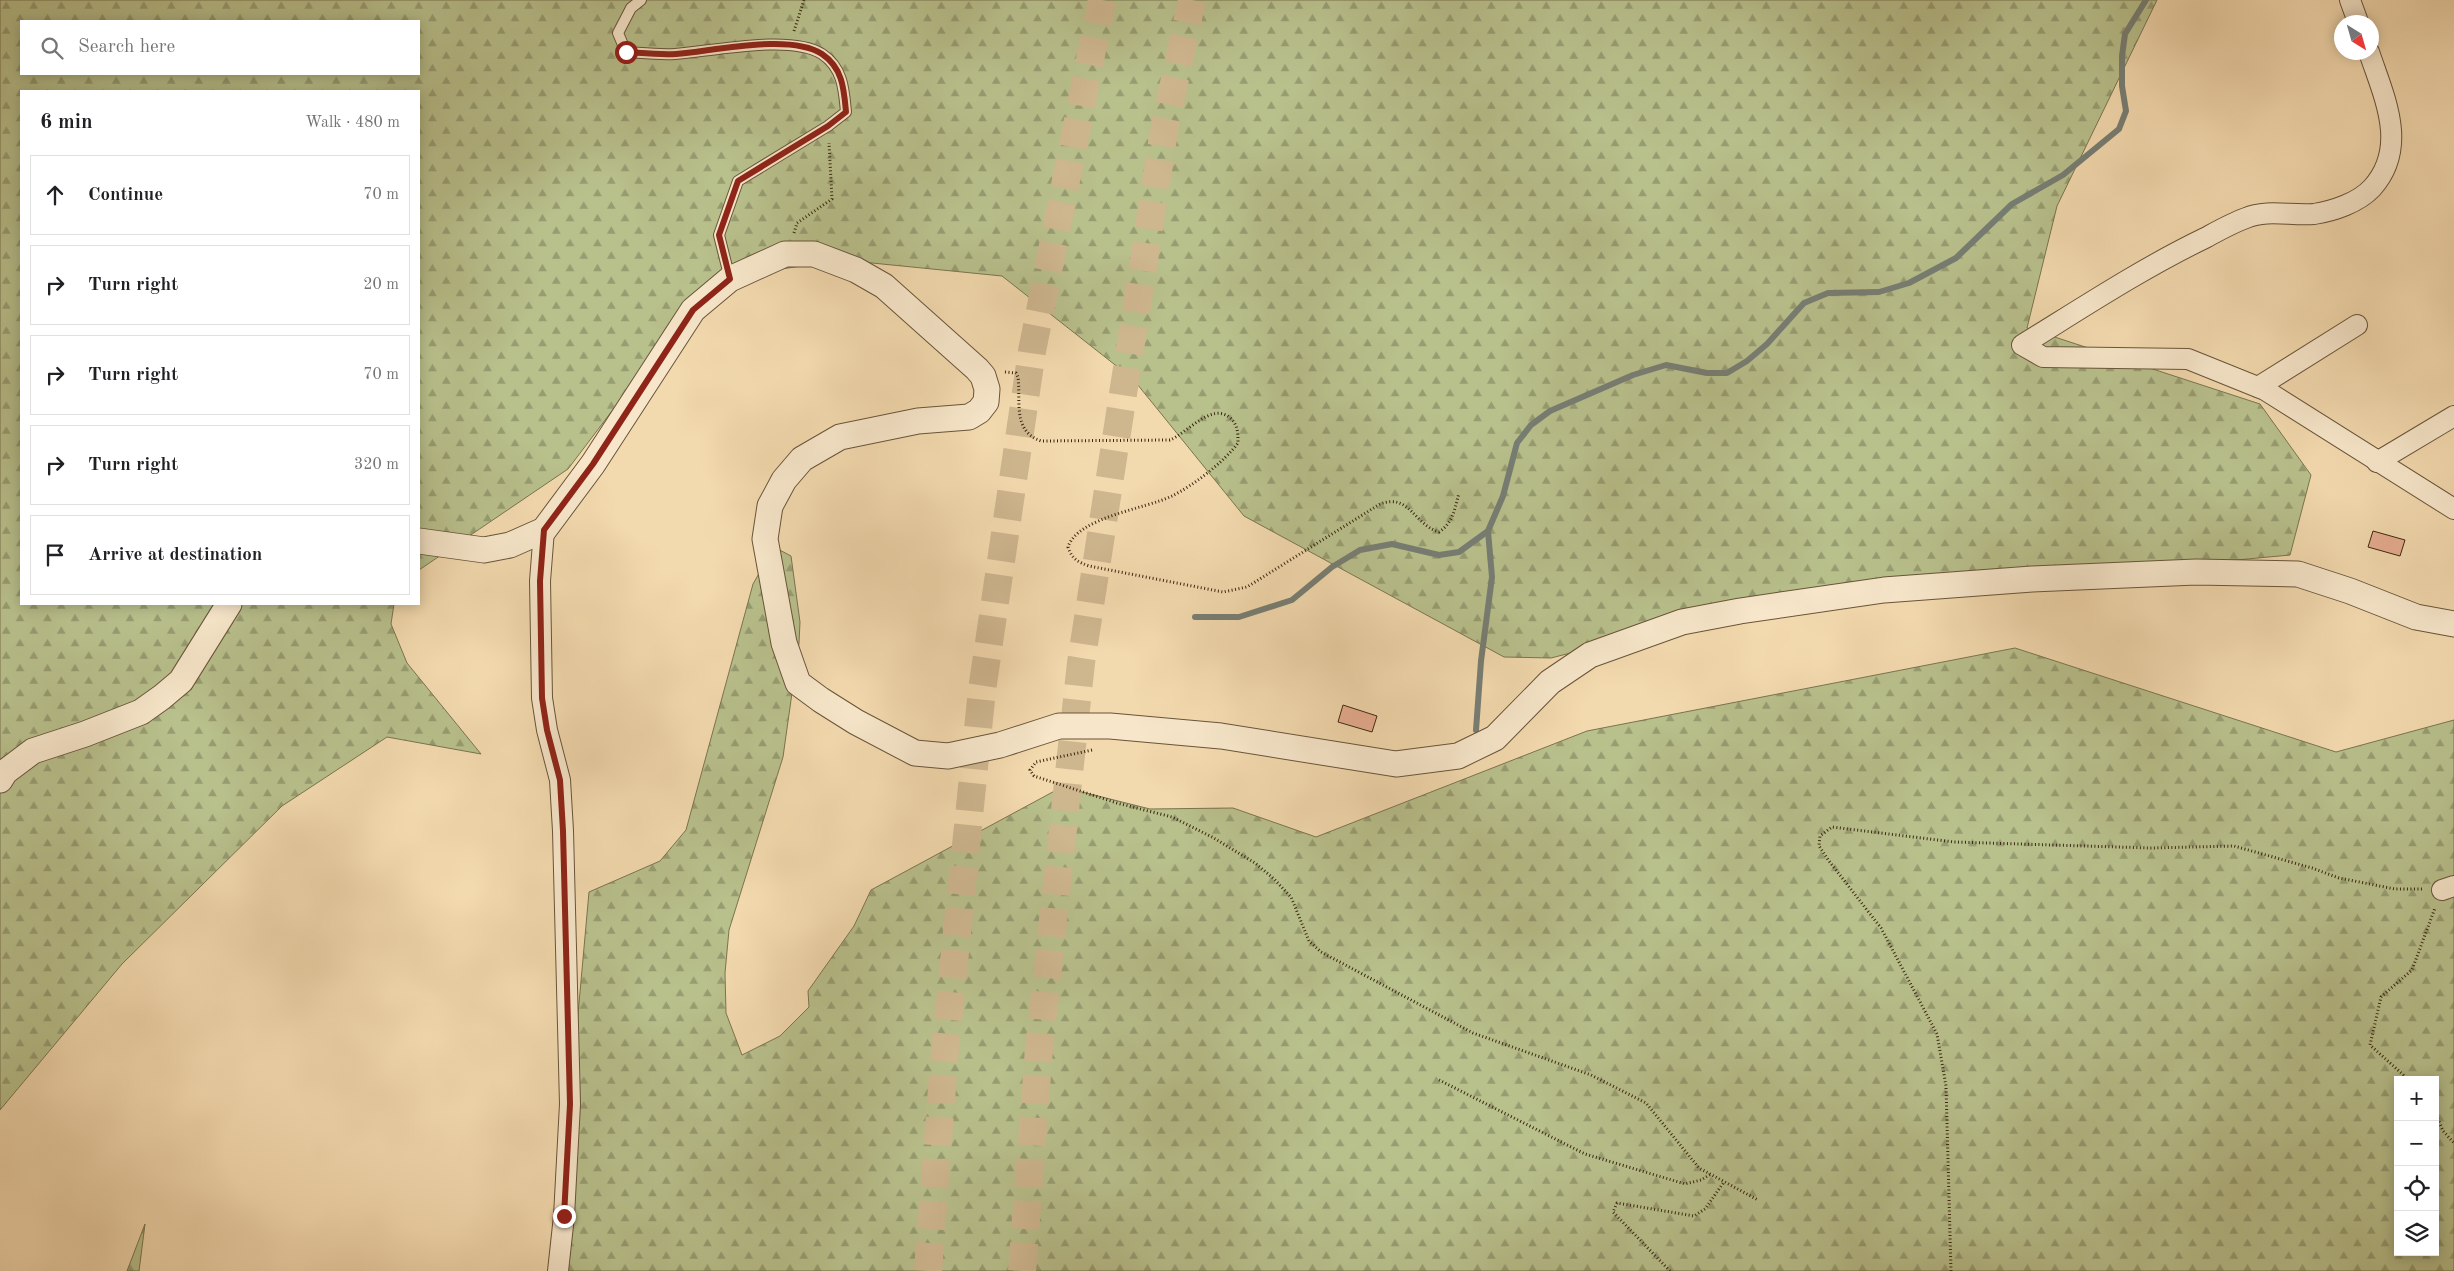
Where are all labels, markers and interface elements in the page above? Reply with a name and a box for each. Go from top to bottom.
north arrow [2334,15,2379,60]
search box [20,20,420,75]
icon: search [38,34,66,62]
text: Search here [78,38,175,57]
route start [615,41,638,64]
text: 6 min [40,112,93,133]
text: Walk · 480 m [305,115,400,131]
icon: ahead [41,181,69,209]
text: Continue [88,186,163,205]
text: 70 m [363,187,399,203]
icon: right [41,271,69,299]
text: Turn right [88,276,178,295]
text: 20 m [363,277,399,293]
icon: right [41,361,69,389]
text: Turn right [88,366,178,385]
text: 70 m [363,367,399,383]
icon: right [41,451,69,479]
text: Turn right [88,456,178,475]
text: 320 m [354,457,399,473]
icon: arrive [41,541,69,569]
text: Arrive at destination [88,546,262,565]
map controls [2394,1076,2439,1256]
button: + [2394,1076,2439,1121]
button: − [2394,1121,2439,1166]
button: locate [2394,1166,2439,1211]
route end [553,1205,576,1228]
button: layers [2394,1211,2439,1256]

